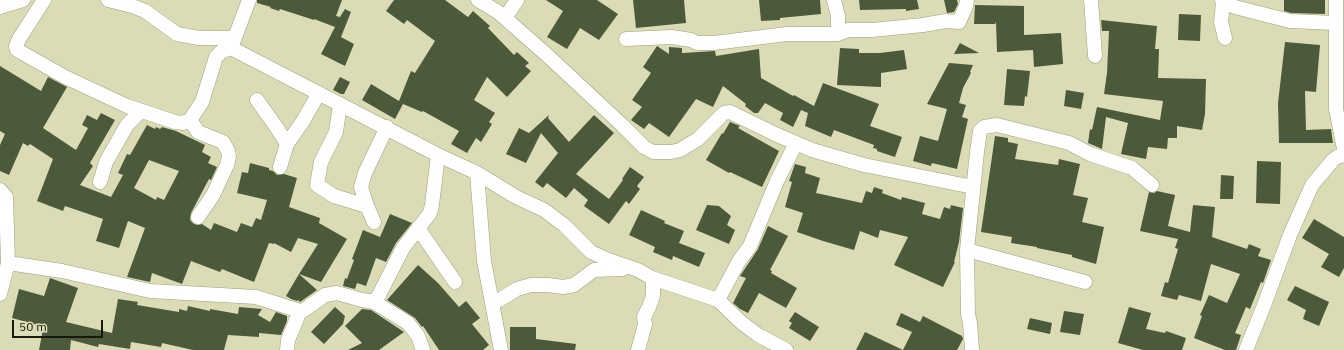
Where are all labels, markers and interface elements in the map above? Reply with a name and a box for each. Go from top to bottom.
scale bar [14,312,105,338]
text: 50 m [19,319,47,334]

